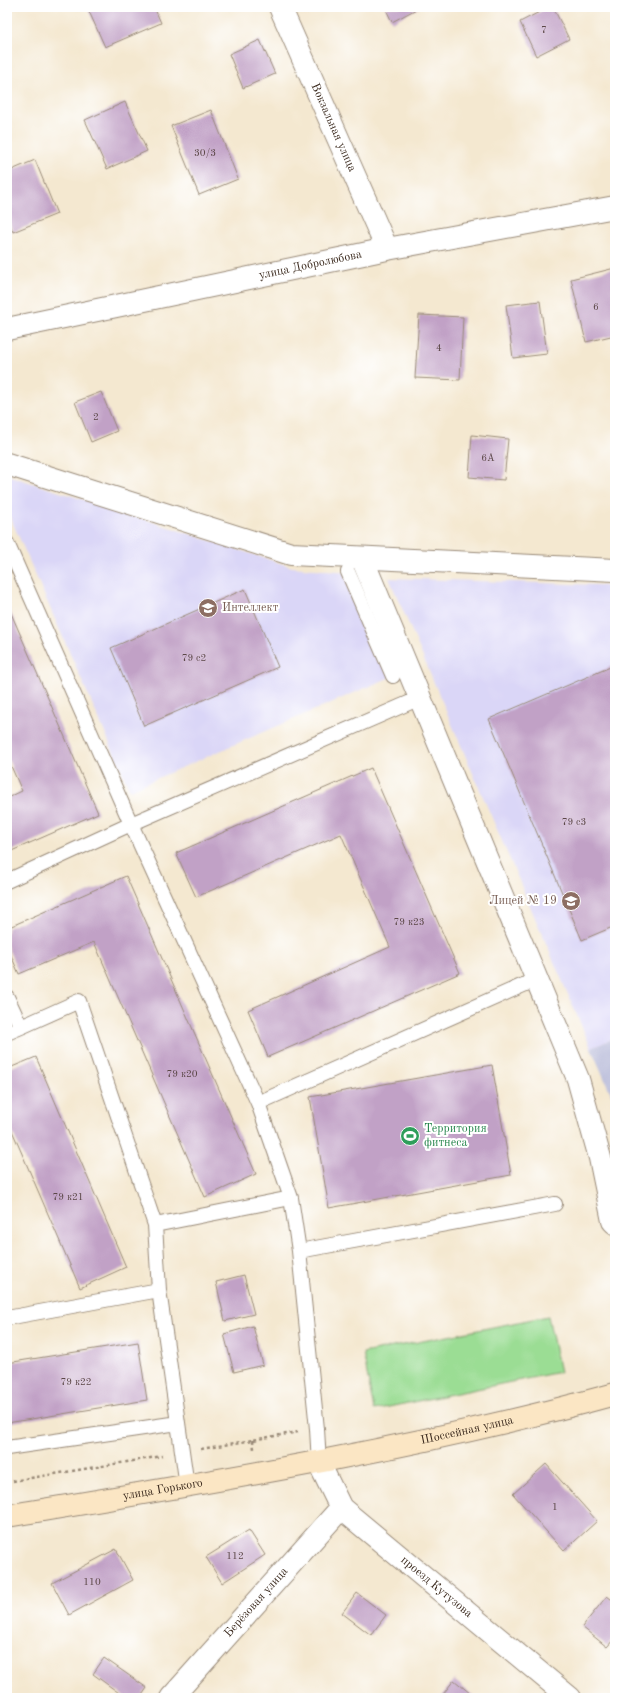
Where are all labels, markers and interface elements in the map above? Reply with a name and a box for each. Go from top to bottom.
house number: 7 [541,25,547,35]
street label: Вокзальная улица [309,82,358,174]
house number: 30/3 [194,148,216,158]
street label: улица Добролюбова [258,248,363,282]
house number: 6 [593,302,599,312]
house number: 4 [436,343,442,353]
house number: 2 [93,412,99,422]
house number: 6А [481,453,495,463]
school or university icon: Интеллект [197,597,219,619]
place label: Интеллект [222,602,279,614]
house number: 79 с2 [182,653,206,663]
house number: 79 с3 [562,817,586,827]
school or university icon: Лицей № 19 [560,890,582,912]
place label: Лицей № 19 [489,895,557,907]
house number: 79 к23 [393,917,425,927]
house number: 79 к20 [166,1069,198,1079]
place label: Территория фитнеса [424,1123,487,1149]
sports icon: Территория фитнеса [399,1125,421,1147]
house number: 79 к21 [52,1192,84,1202]
house number: 79 к22 [60,1377,92,1387]
street label: Шоссейная улица [420,1414,515,1447]
street label: улица Горького [122,1477,204,1503]
house number: 1 [552,1502,558,1512]
house number: 112 [226,1551,244,1561]
street label: проезд Кутузова [398,1554,474,1620]
street label: Берёзовая улица [222,1565,291,1640]
house number: 110 [83,1577,101,1587]

